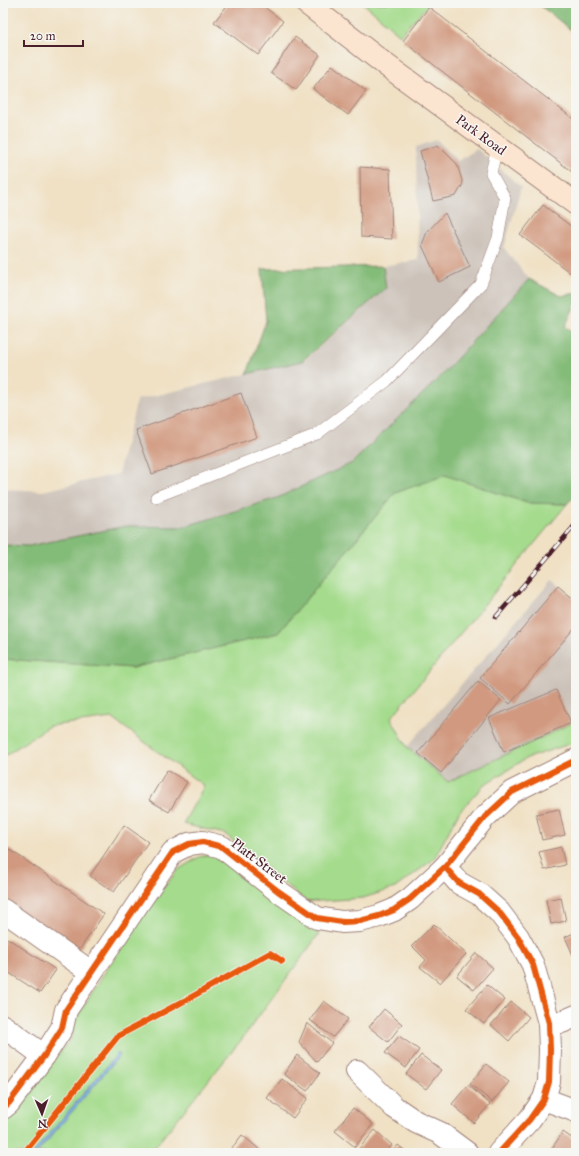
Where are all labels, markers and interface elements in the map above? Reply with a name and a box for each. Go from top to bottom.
scale bar [24,22,83,48]
text: 20 m [30,29,56,43]
street label: Park Road [452,111,510,159]
street label: Platt Street [228,835,290,887]
north arrow [22,1094,62,1134]
text: N [37,1117,47,1130]

